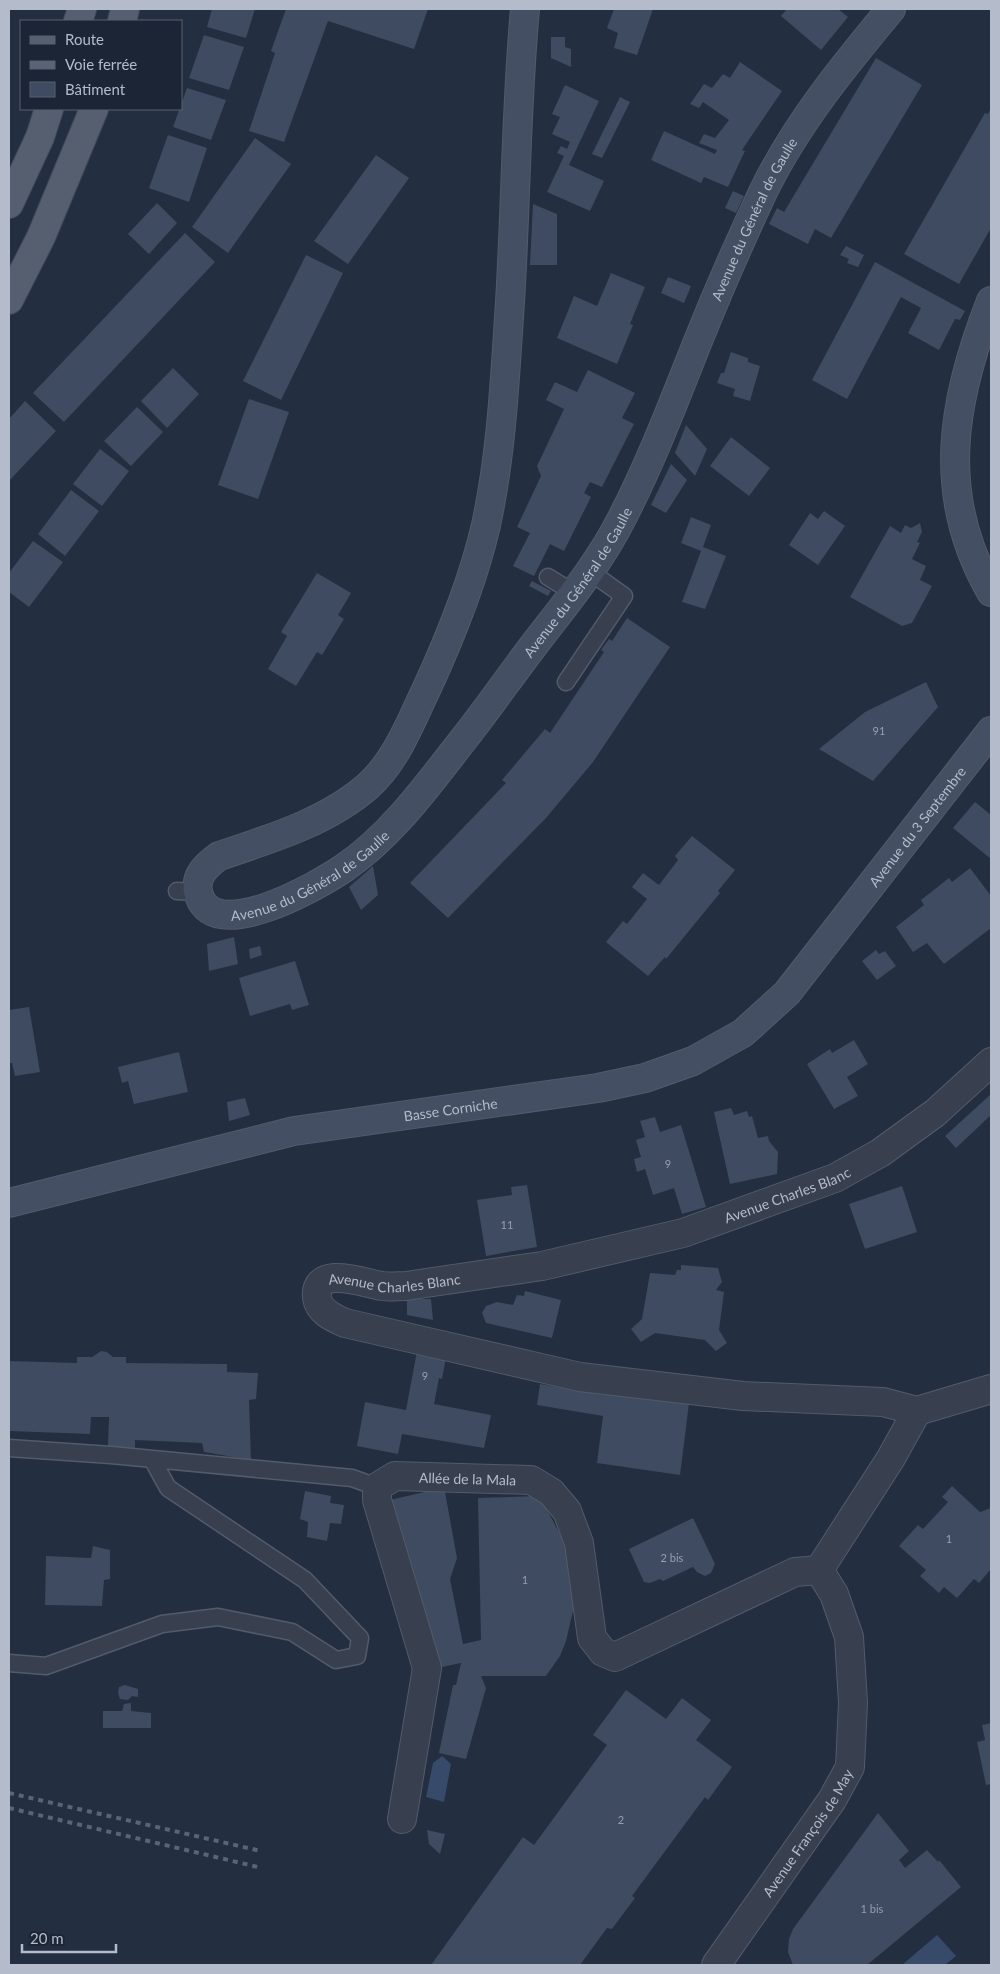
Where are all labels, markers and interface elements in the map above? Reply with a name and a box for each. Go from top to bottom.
legend [20,20,182,110]
text: Route [65,30,104,48]
text: Voie ferrée [65,55,137,73]
text: Bâtiment [65,80,126,98]
street label: Avenue du Général de Gaulle [707,134,800,303]
street label: Avenue du Général de Gaulle [519,504,635,660]
house number: 91 [873,724,885,737]
street label: Avenue du 3 Septembre [865,763,969,890]
street label: Avenue du Général de Gaulle [230,826,392,923]
street label: Basse Corniche [403,1094,498,1124]
house number: 9 [665,1157,671,1170]
street label: Avenue Charles Blanc [722,1163,853,1226]
house number: 11 [501,1218,513,1231]
street label: Avenue Charles Blanc [327,1269,462,1295]
house number: 9 [422,1369,428,1382]
street label: Allée de la Mala [419,1468,516,1488]
house number: 1 [946,1532,952,1545]
house number: 2 bis [661,1551,684,1564]
house number: 1 [522,1573,528,1586]
street label: Avenue François de May [758,1765,856,1900]
house number: 2 [618,1813,624,1826]
house number: 1 bis [861,1902,884,1915]
scale bar [22,1922,116,1954]
text: 20 m [30,1929,64,1947]

